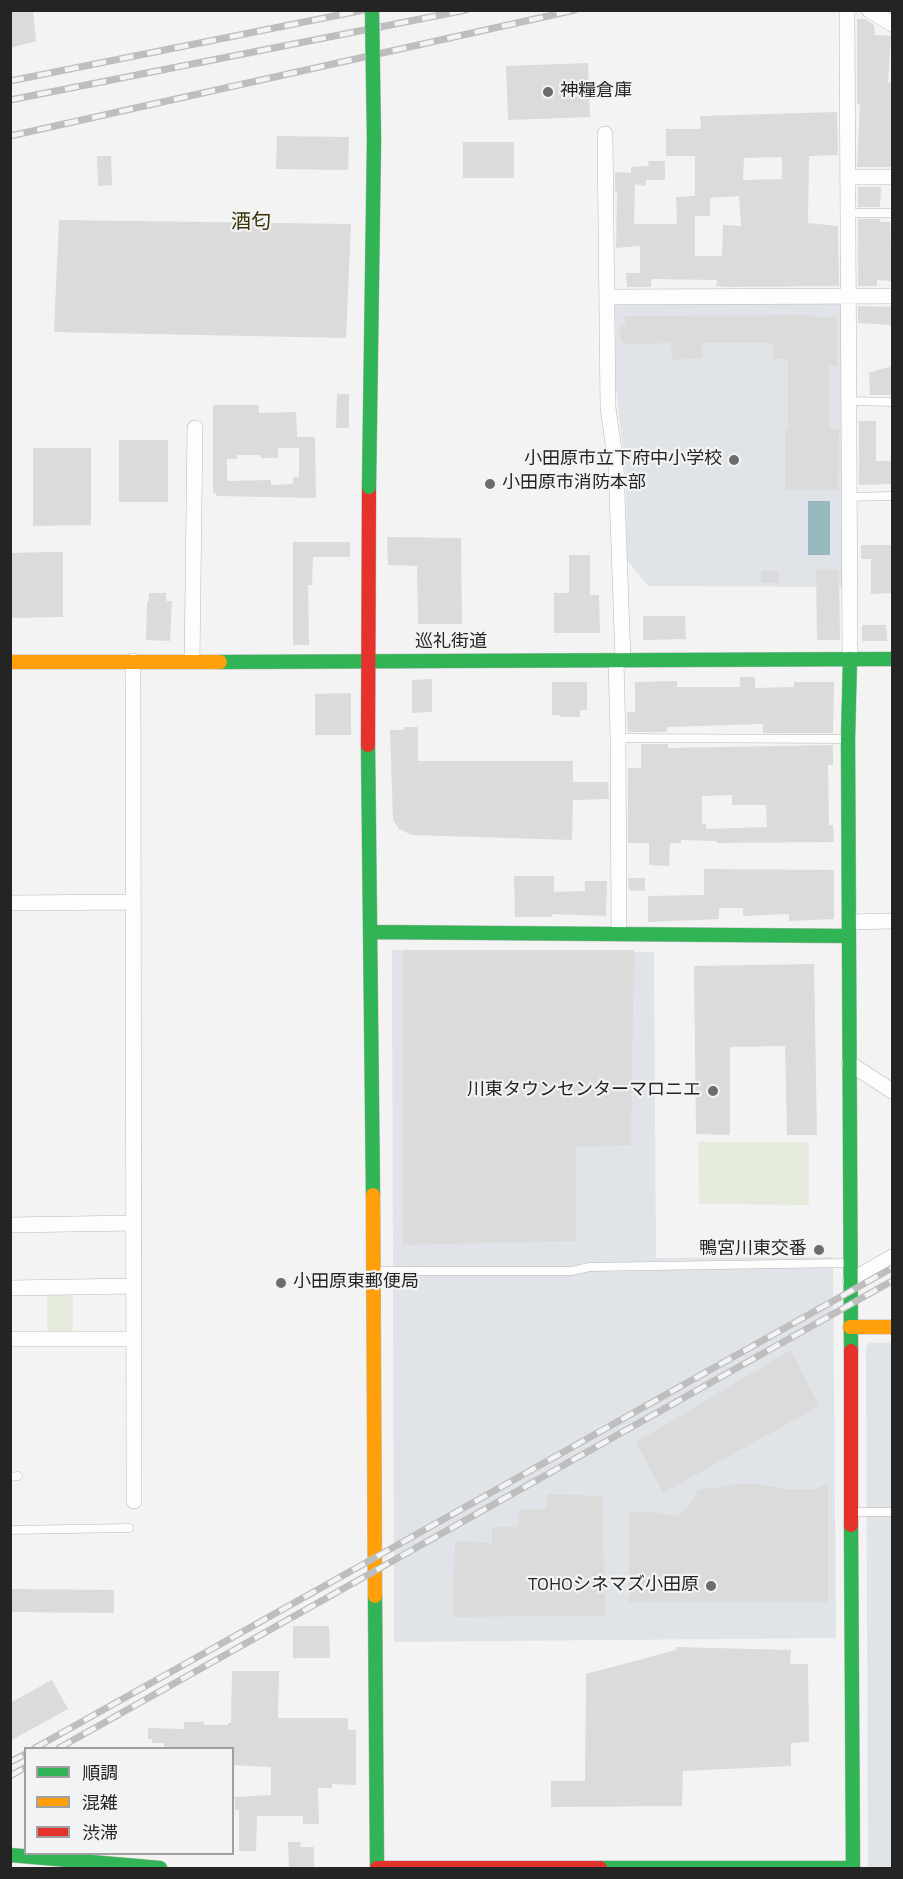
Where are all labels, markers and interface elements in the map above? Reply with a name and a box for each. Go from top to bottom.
place label: 神糧倉庫 [560,81,632,103]
marker: 神糧倉庫 [541,85,555,99]
district label: 酒匂 [231,211,271,235]
place label: 小田原市立下府中小学校 [524,449,722,471]
marker: 小田原市立下府中小学校 [727,453,741,467]
place label: 小田原市消防本部 [502,473,646,495]
marker: 小田原市消防本部 [483,477,497,491]
street label: 巡礼街道 [415,632,487,654]
place label: 川東タウンセンターマロニエ [467,1080,701,1102]
marker: 川東タウンセンターマロニエ [706,1084,720,1098]
place label: 鴨宮川東交番 [699,1239,807,1261]
marker: 鴨宮川東交番 [812,1243,826,1257]
place label: 小田原東郵便局 [293,1272,419,1294]
marker: 小田原東郵便局 [274,1276,288,1290]
place label: TOHOシネマズ小田原 [528,1575,699,1597]
marker: TOHOシネマズ小田原 [704,1579,718,1593]
legend [24,1747,234,1855]
text: 順調 [82,1759,118,1786]
text: 混雑 [82,1789,118,1816]
text: 渋滞 [82,1819,118,1846]

